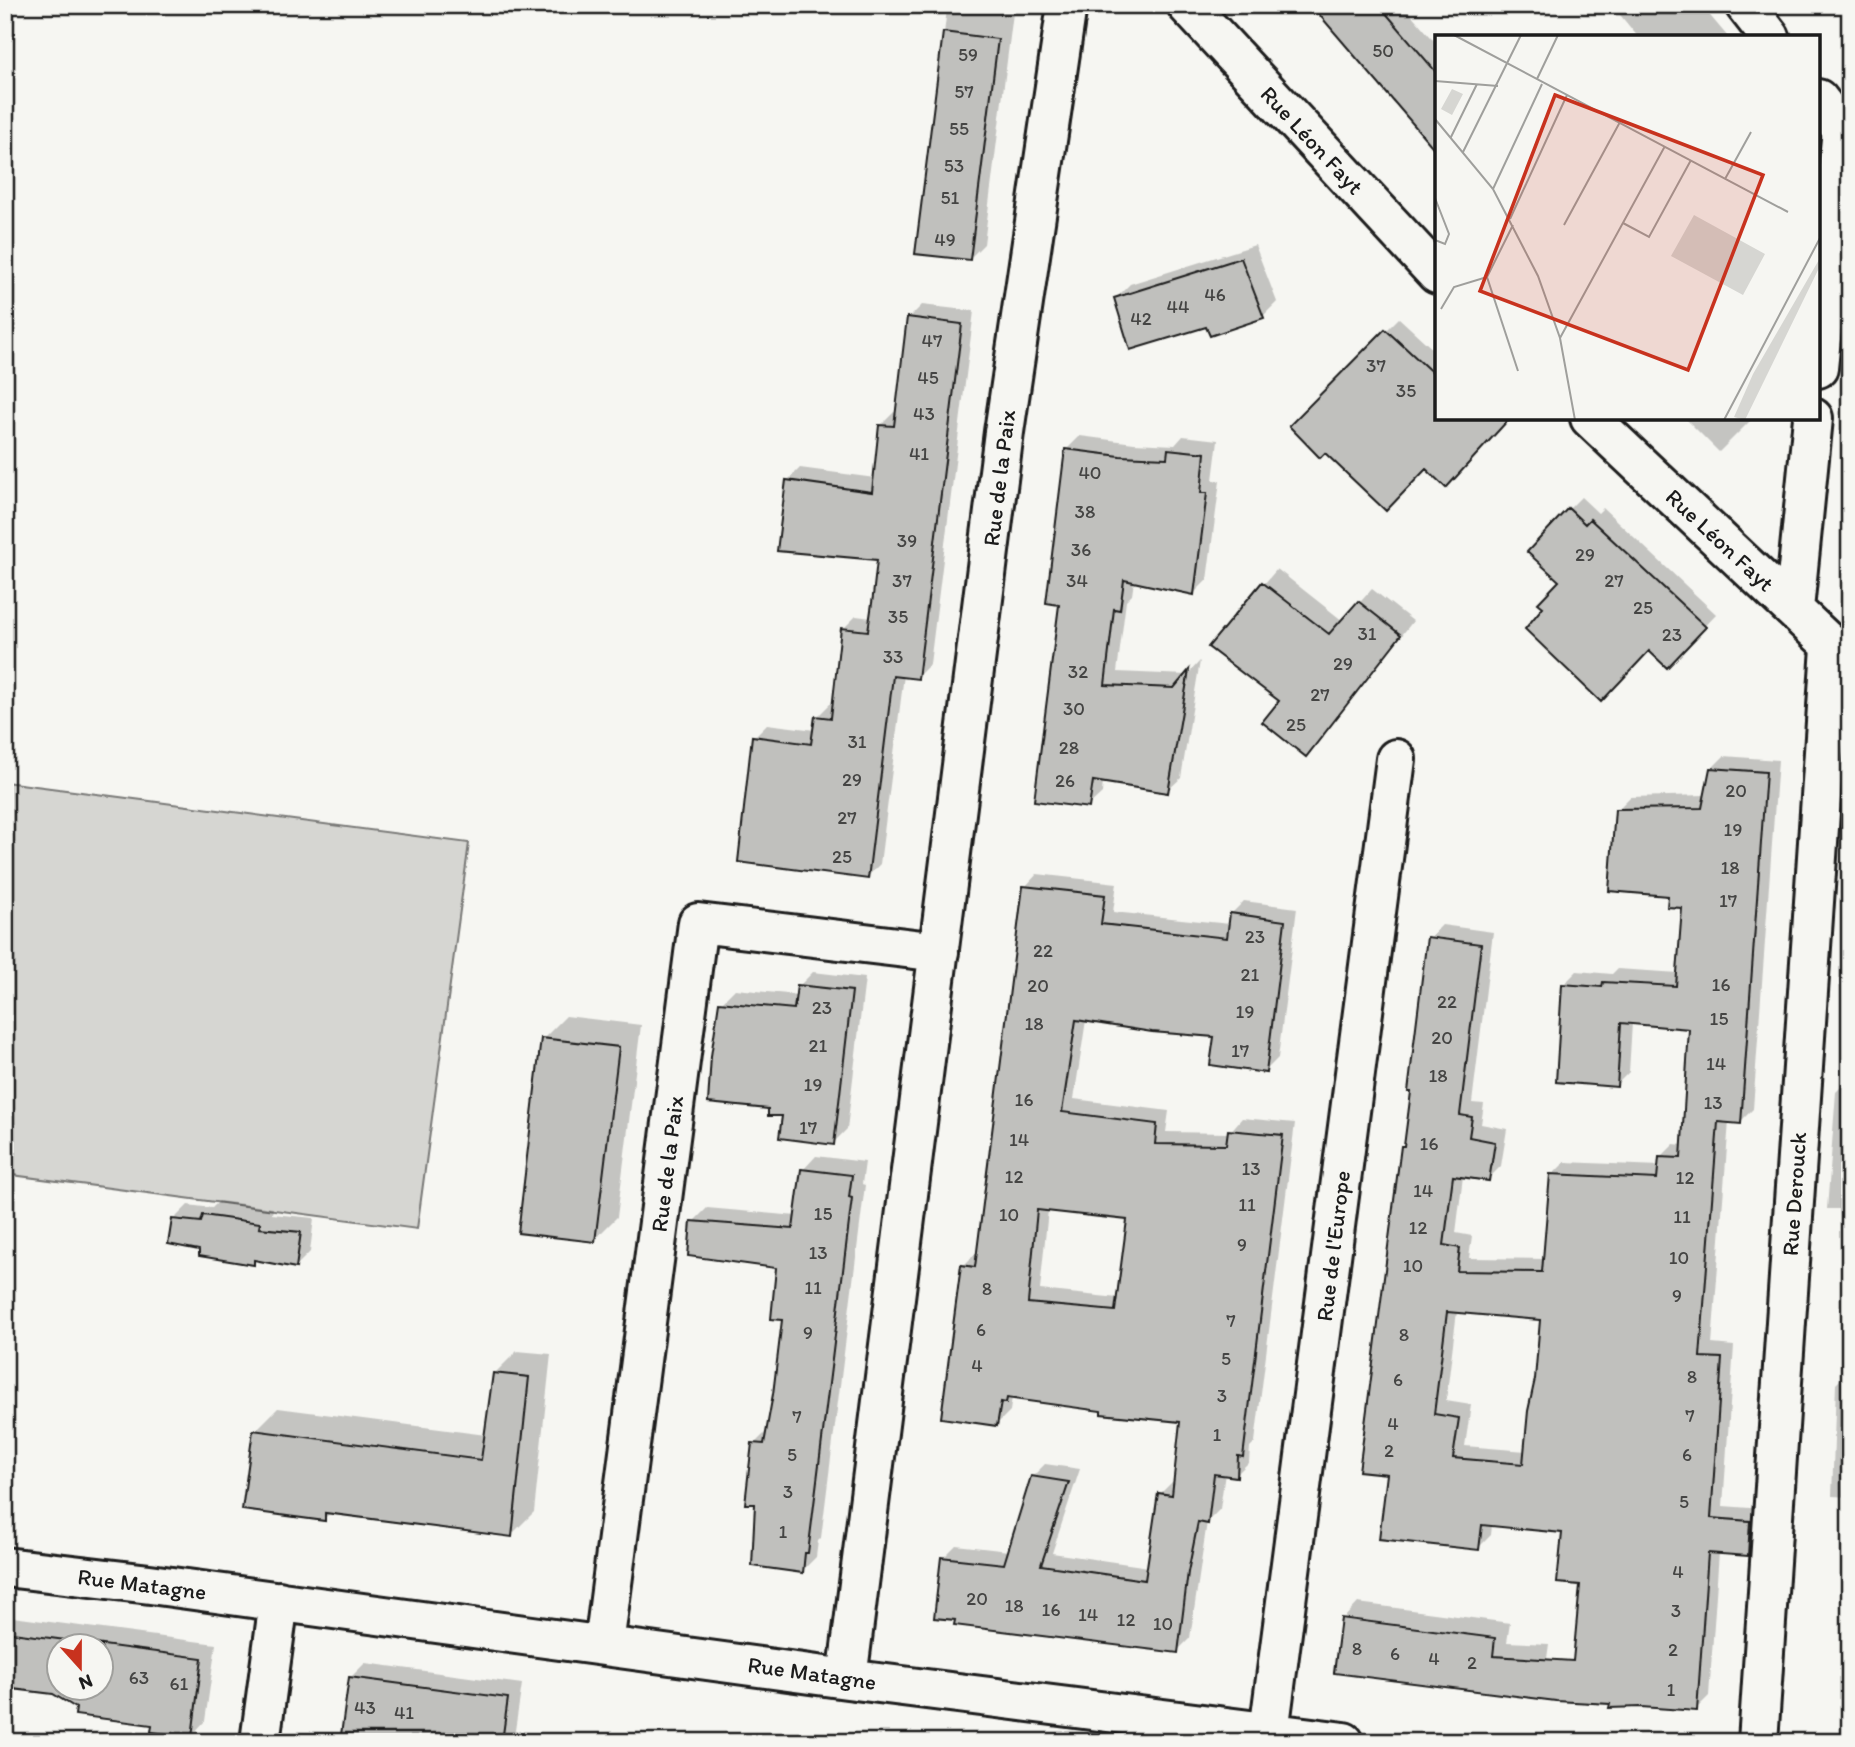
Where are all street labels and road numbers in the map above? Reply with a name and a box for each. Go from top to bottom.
street label: Rue Léon Fayt [1255,80,1370,200]
street label: Rue de la Paix [977,408,1021,548]
street label: Rue Léon Fayt [1660,483,1780,598]
street label: Rue de la Paix [645,1094,689,1234]
street label: Rue Derouck [1776,1131,1812,1257]
street label: Rue de l'Europe [1310,1169,1356,1323]
street label: Rue Matagne [76,1562,208,1606]
street label: Rue Matagne [746,1650,878,1696]

